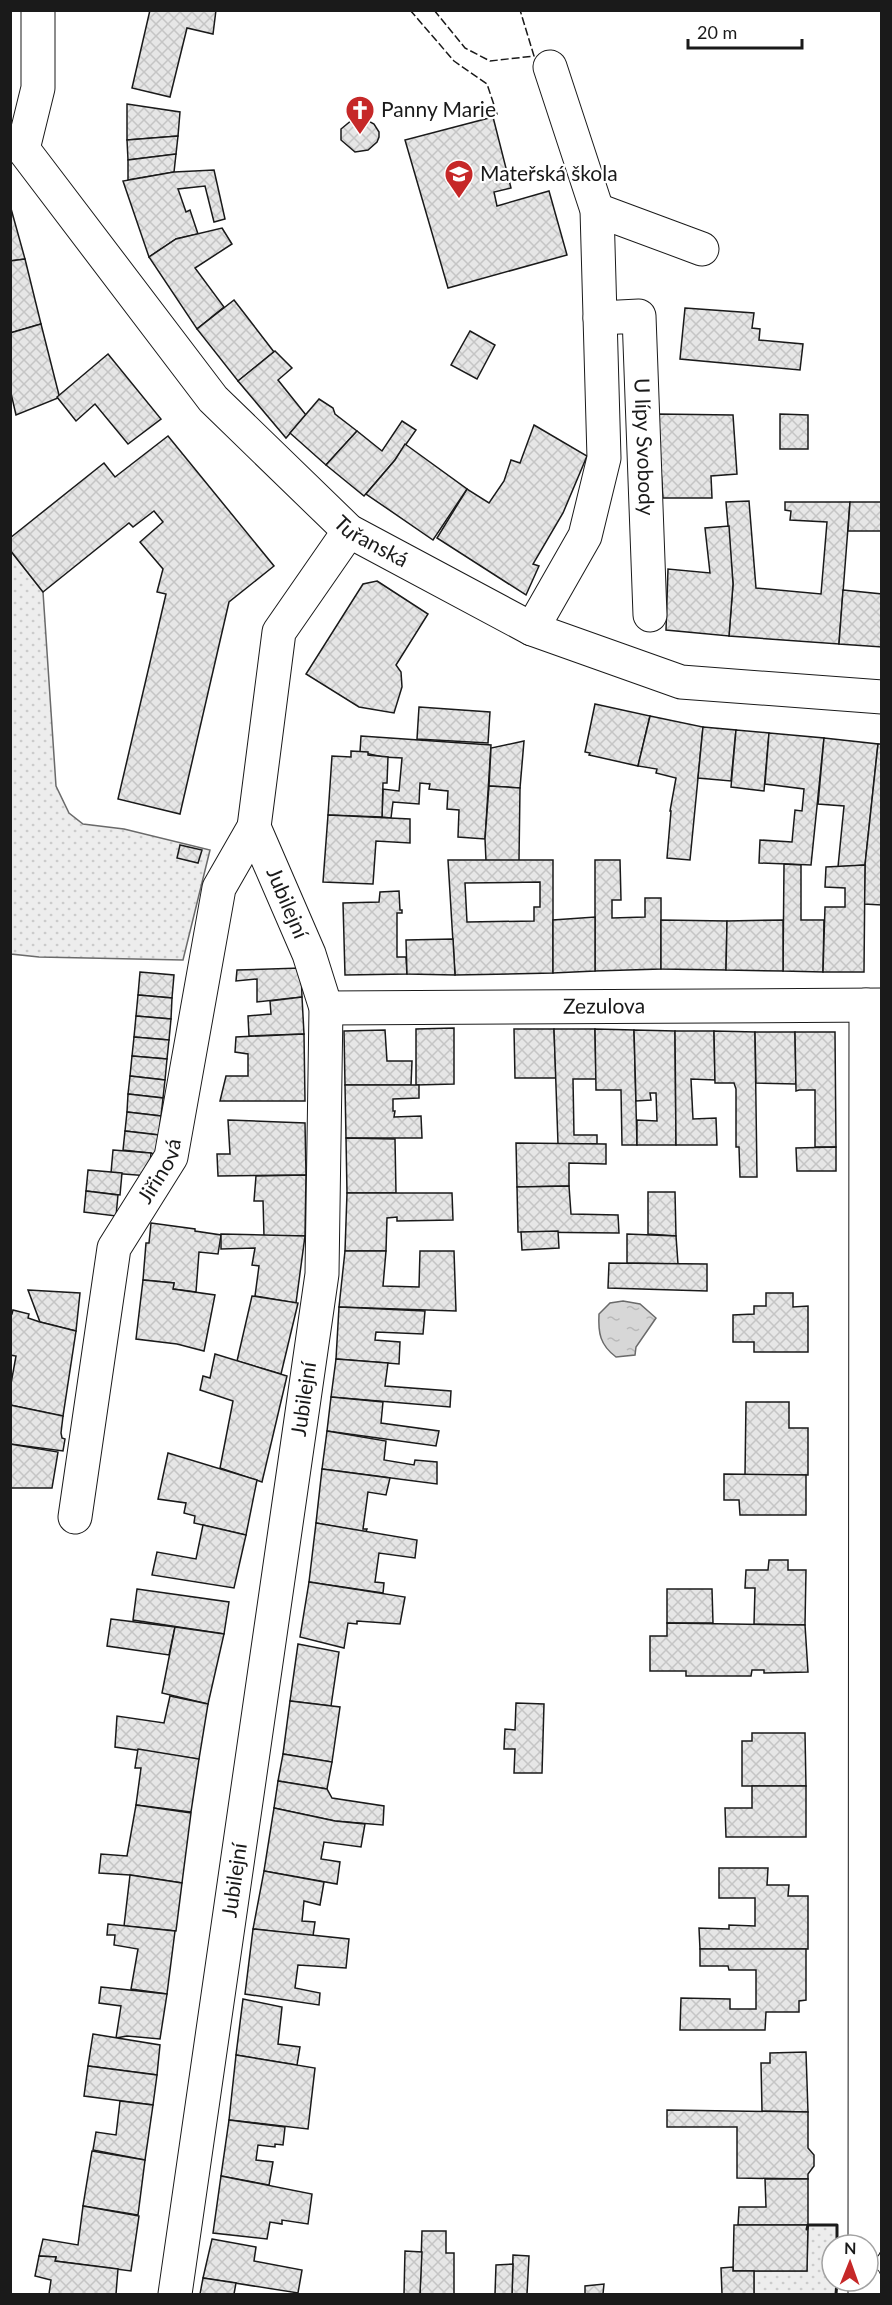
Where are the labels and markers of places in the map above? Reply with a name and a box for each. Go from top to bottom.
church icon: Panny Marie [344,94,376,136]
place label: Panny Marie [381,96,496,121]
school or university icon: Mateřská škola [443,158,475,200]
place label: Mateřská škola [480,160,618,185]

